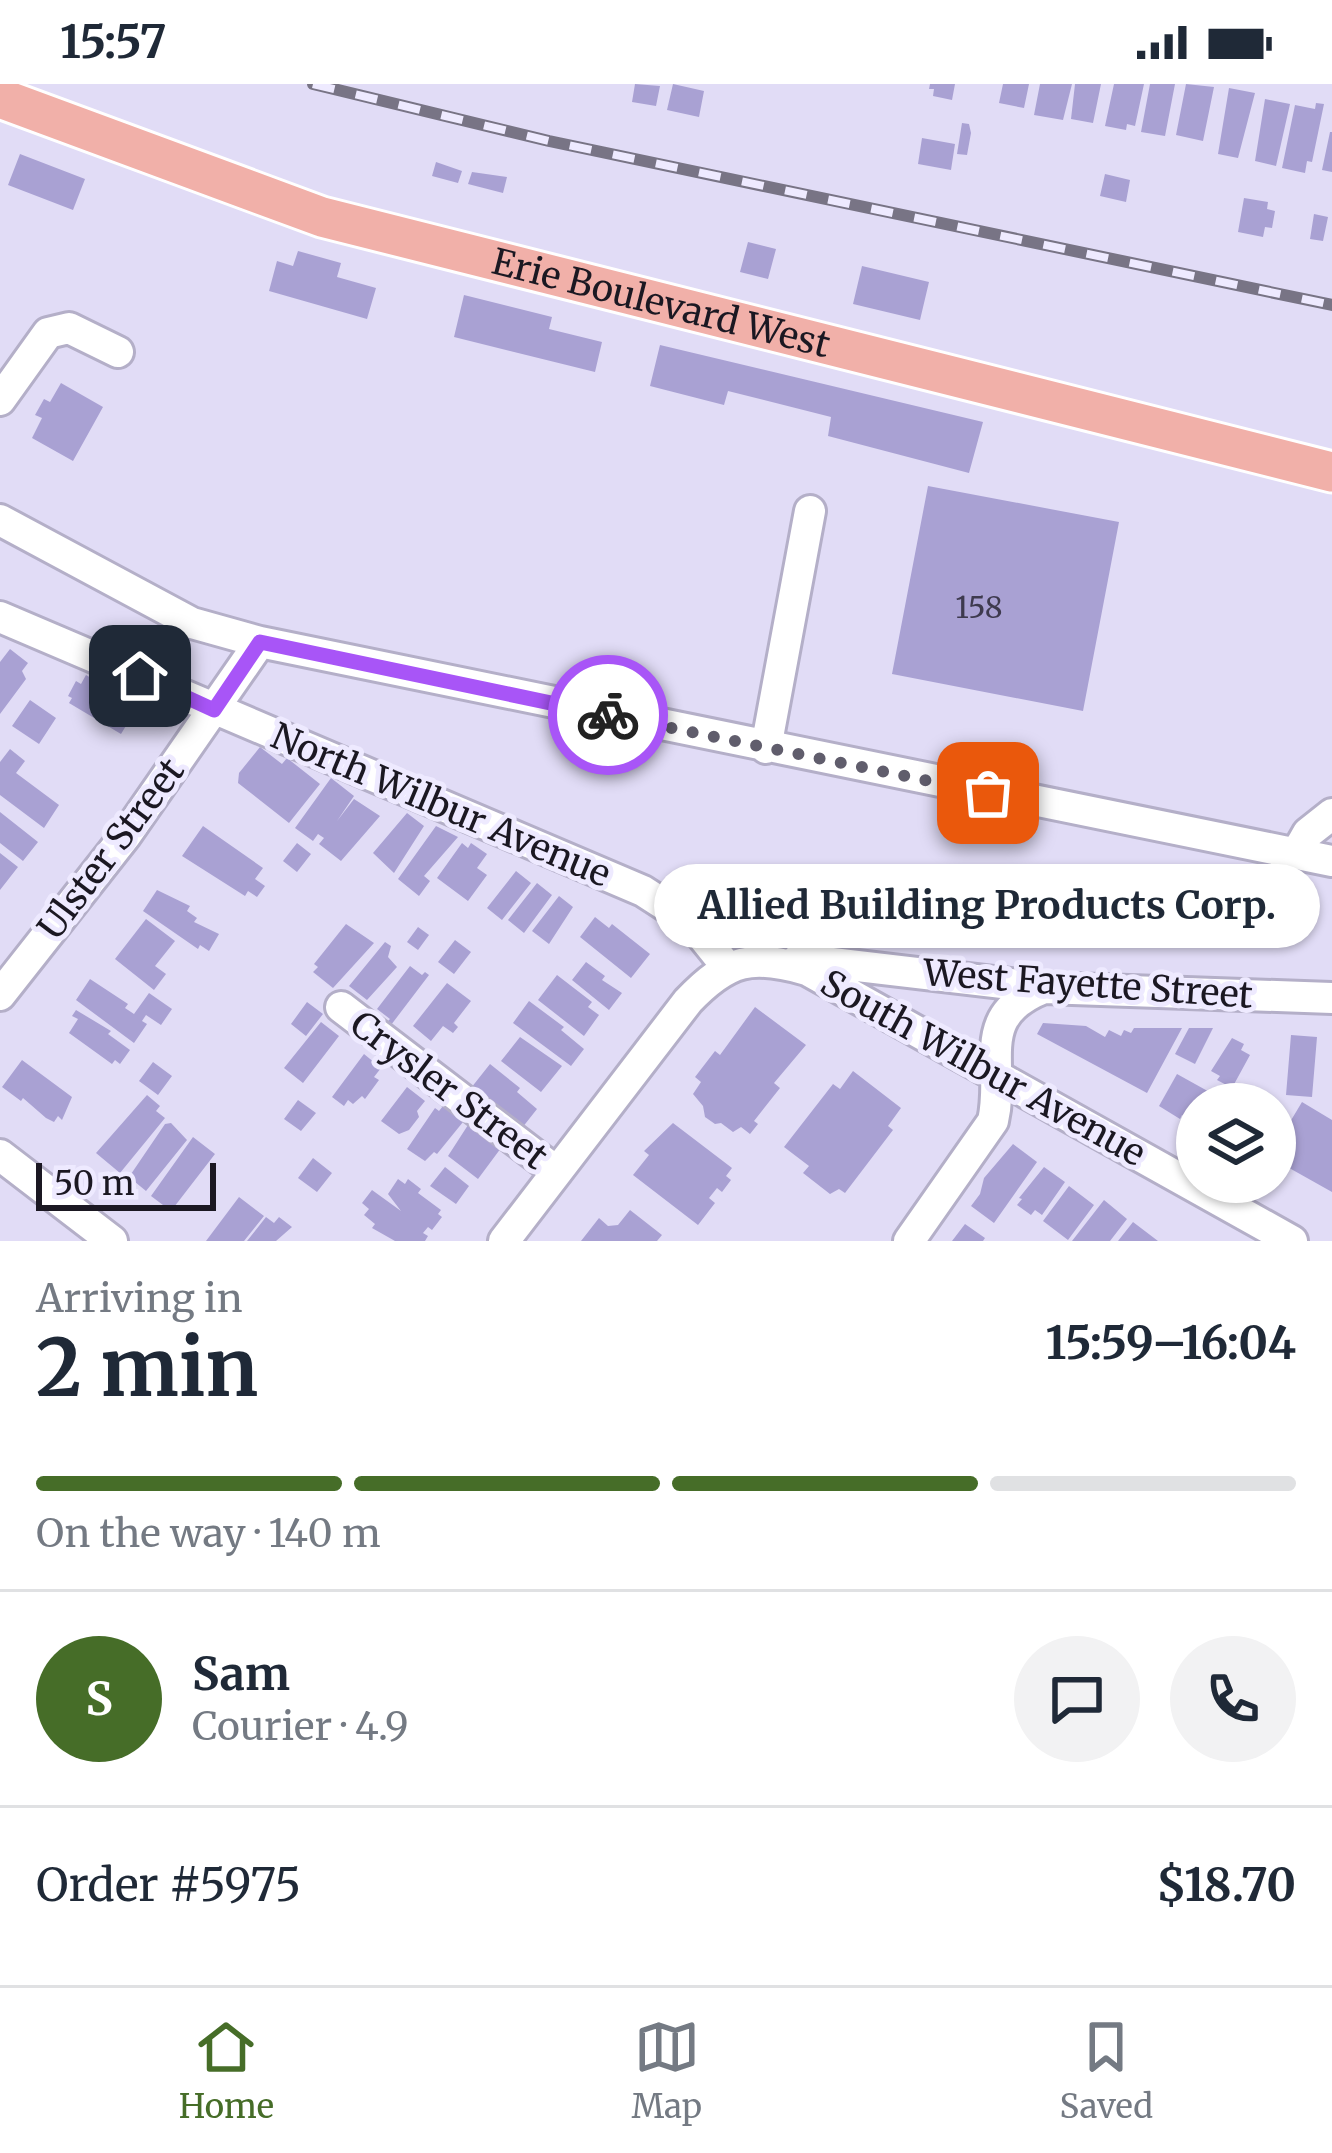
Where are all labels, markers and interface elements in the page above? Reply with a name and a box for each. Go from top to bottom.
text: 15:57 [60,14,166,70]
street label: Erie Boulevard West [487,238,835,367]
house number: 158 [955,588,1003,626]
pin [89,625,191,727]
icon: home [107,643,173,709]
courier [548,655,668,775]
icon: bike [575,682,641,748]
street label: North Wilbur Avenue [265,713,617,897]
pin [937,742,1039,844]
street label: Ulster Street [28,750,194,948]
icon: bag [955,760,1021,826]
callout: Allied Building Products Corp. [655,865,1321,949]
text: Allied Building Products Corp. [698,881,1276,930]
street label: West Fayette Street [921,950,1254,1018]
street label: South Wilbur Avenue [813,960,1153,1176]
street label: Crysler Street [341,1001,557,1179]
map controls [1176,1083,1296,1203]
button: layers [1176,1083,1296,1203]
scale bar [36,1157,216,1210]
text: 50 m [54,1163,135,1204]
text: Arriving in [36,1274,243,1323]
text: 15:59–16:04 [1046,1315,1296,1371]
text: 2 min [36,1319,258,1417]
text: On the way · 140 m [36,1509,381,1558]
button: chat [1014,1636,1140,1762]
button: phone [1170,1636,1296,1762]
text: Sam [192,1646,290,1702]
text: S [85,1671,113,1727]
text: Courier · 4.9 [192,1702,409,1751]
text: Order #5975 [36,1857,301,1913]
text: $18.70 [1156,1857,1296,1913]
tab: Home [179,2014,274,2127]
tab: Map [632,2014,702,2127]
tab: Saved [1060,2014,1153,2127]

